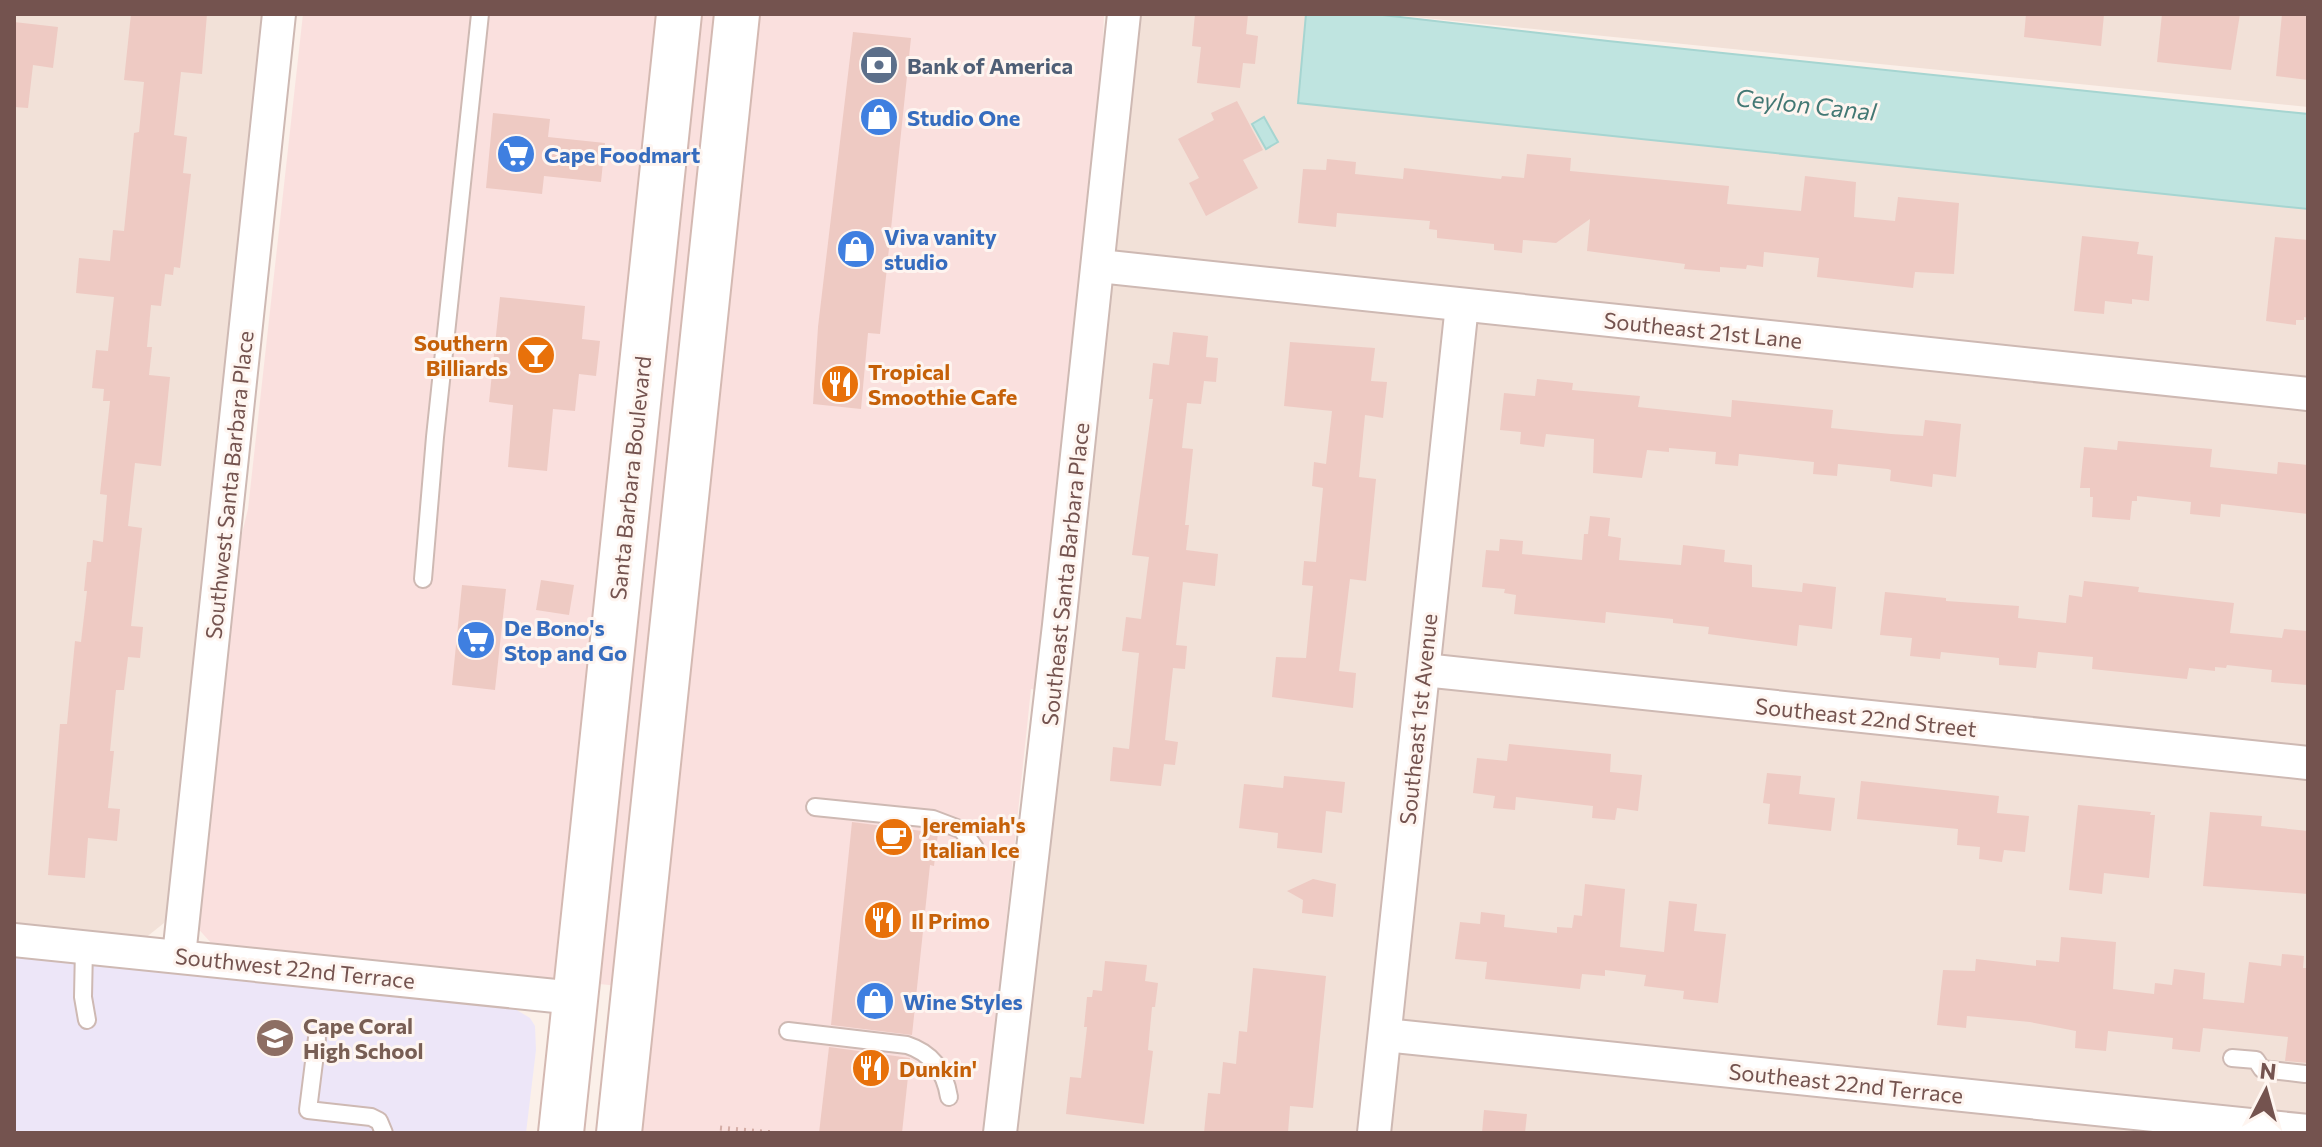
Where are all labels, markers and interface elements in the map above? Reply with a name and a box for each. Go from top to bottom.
bank icon: Bank of America [858,44,900,86]
place label: Bank of America [907,52,1073,79]
water label: Ceylon Canal [1734,82,1879,126]
shop icon: Studio One [858,96,900,138]
place label: Studio One [907,104,1020,131]
supermarket icon: Cape Foodmart [495,133,537,175]
place label: Cape Foodmart [544,141,700,168]
place label: Viva vanity studio [884,223,997,275]
shop icon: Viva vanity studio [835,228,877,270]
street label: Southeast 21st Lane [1602,306,1804,354]
street label: Southwest Santa Barbara Place [199,329,259,641]
place label: Southern Billiards [414,329,508,381]
bar icon: Southern Billiards [515,334,557,376]
street label: Santa Barbara Boulevard [604,355,656,601]
place label: Tropical Smoothie Cafe [868,358,1017,410]
restaurant icon: Tropical Smoothie Cafe [819,363,861,405]
street label: Southeast Santa Barbara Place [1036,421,1094,727]
street label: Southeast 1st Avenue [1393,612,1443,826]
place label: De Bono's Stop and Go [504,614,627,666]
supermarket icon: De Bono's Stop and Go [455,619,497,661]
street label: Southeast 22nd Street [1754,692,1978,742]
place label: Jeremiah's Italian Ice [922,811,1026,863]
cafe icon: Jeremiah's Italian Ice [873,816,915,858]
restaurant icon: Il Primo [862,899,904,941]
place label: Il Primo [911,907,990,934]
street label: Southwest 22nd Terrace [174,942,416,994]
shop icon: Wine Styles [854,980,896,1022]
place label: Wine Styles [903,988,1023,1015]
place label: Cape Coral High School [303,1012,424,1064]
school or university icon: Cape Coral High School [254,1017,296,1059]
restaurant icon: Dunkin' [850,1047,892,1089]
north arrow [2226,1051,2306,1131]
place label: Dunkin' [899,1055,977,1082]
text: N [2259,1056,2278,1085]
street label: Southeast 22nd Terrace [1727,1057,1965,1109]

